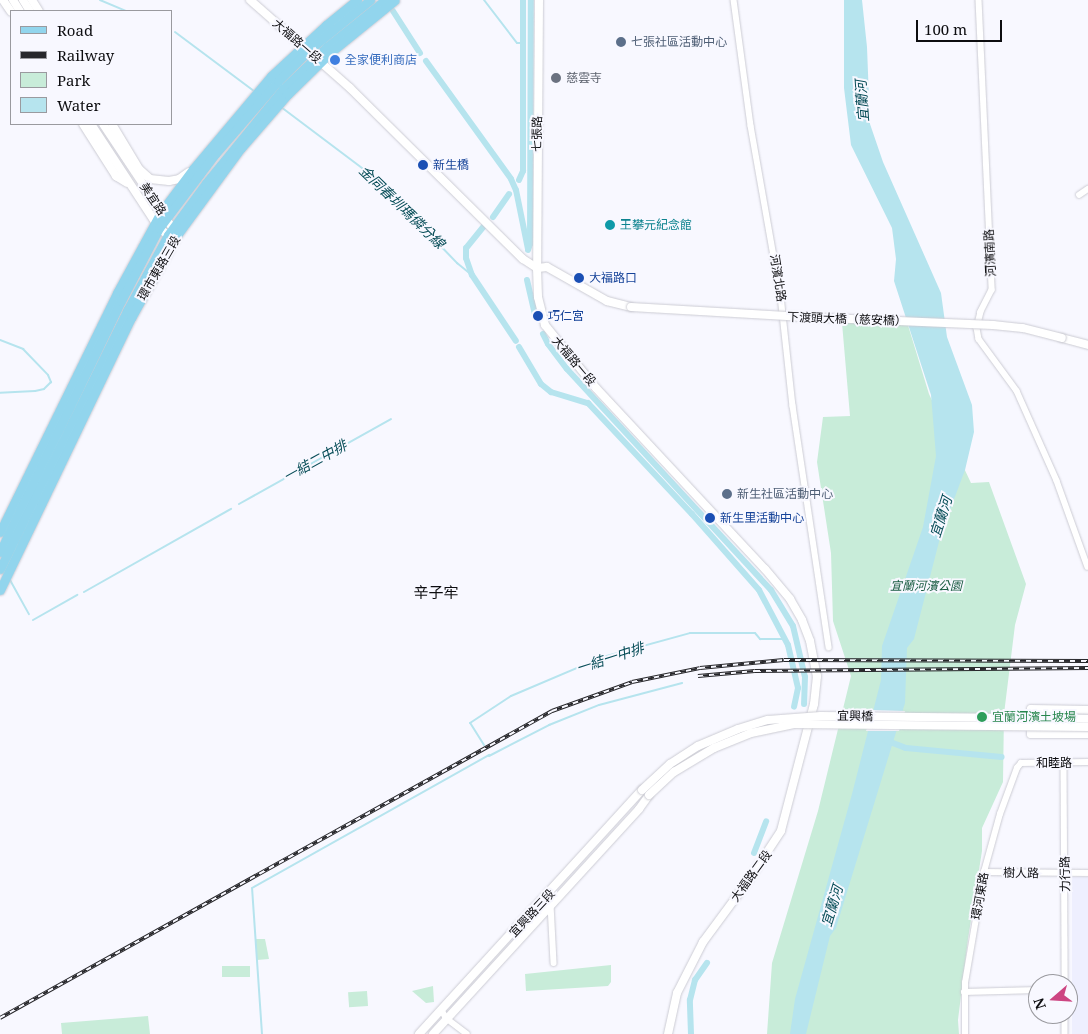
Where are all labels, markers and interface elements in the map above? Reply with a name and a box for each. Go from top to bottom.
legend [10,10,172,125]
scale bar [918,10,1004,42]
street label: 大福路一段 [270,16,324,66]
text: 100 m [924,19,967,39]
text: Road [57,20,93,40]
place label: 七張社區活動中心 [631,35,727,49]
marker: 七張社區活動中心 [615,36,627,48]
text: Railway [57,45,114,65]
place label: 全家便利商店 [345,53,417,67]
marker: 全家便利商店 [329,54,341,66]
text: Park [57,70,90,90]
place label: 慈雲寺 [566,71,602,85]
marker: 慈雲寺 [550,72,562,84]
water label: 宜蘭河 [852,79,872,123]
text: Water [57,95,100,115]
street label: 七張路 [529,116,545,152]
place label: 新生橋 [433,158,469,172]
marker: 新生橋 [417,159,429,171]
water label: 金同春圳瑪僯分線 [356,162,448,252]
street label: 美宜路 [137,180,169,218]
place label: 王攀元紀念館 [620,218,692,232]
marker: 王攀元紀念館 [604,219,616,231]
street label: 河濱南路 [982,229,998,277]
street label: 環市東路三段 [135,233,183,303]
street label: 河濱北路 [767,253,789,303]
place label: 大福路口 [589,271,637,285]
marker: 大福路口 [573,272,585,284]
place label: 巧仁宮 [548,309,584,323]
marker: 巧仁宮 [532,310,544,322]
street label: 下渡頭大橋（慈安橋） [787,310,907,328]
street label: 大福路一段 [549,333,599,389]
water label: 一結二中排 [280,437,350,485]
place label: 新生社區活動中心 [737,487,833,501]
marker: 新生社區活動中心 [721,488,733,500]
water label: 宜蘭河 [927,494,955,540]
place label: 新生里活動中心 [720,511,804,525]
marker: 新生里活動中心 [704,512,716,524]
park label: 宜蘭河濱公園 [890,579,962,593]
district label: 辛子牢 [414,584,458,602]
water label: 一結一中排 [574,639,646,677]
street label: 宜興橋 [837,708,873,724]
place label: 宜蘭河濱土坡場 [992,710,1076,724]
marker: 宜蘭河濱土坡場 [976,711,988,723]
street label: 和睦路 [1036,756,1072,770]
street label: 大福路二段 [728,847,774,905]
street label: 力行路 [1057,856,1073,892]
street label: 樹人路 [1003,865,1039,881]
street label: 環河東路 [969,871,991,921]
water label: 宜蘭河 [818,883,846,929]
street label: 宜興路三段 [506,886,558,940]
north arrow [1028,974,1078,1024]
text: N [1029,995,1050,1012]

